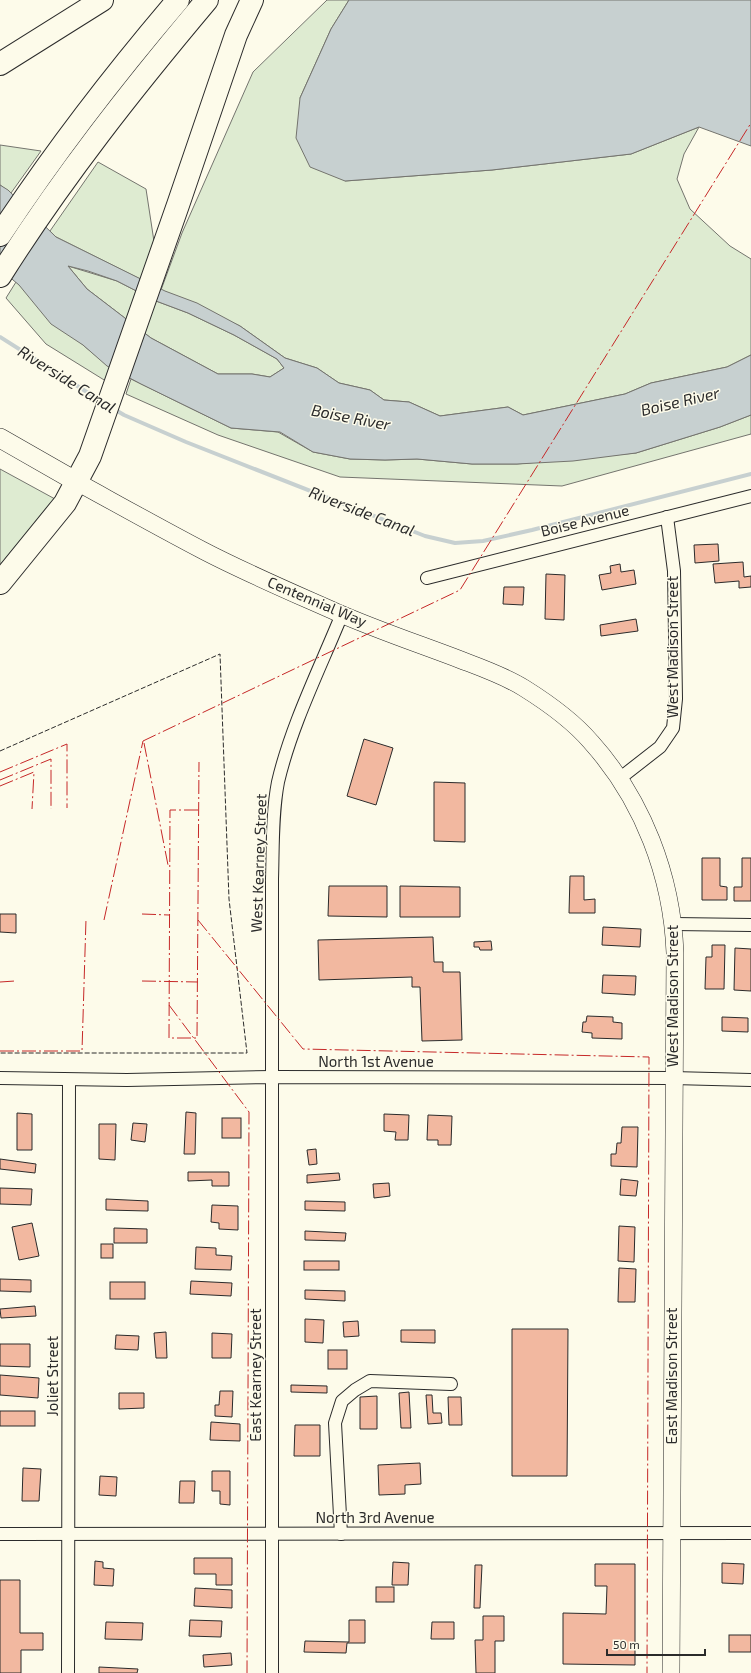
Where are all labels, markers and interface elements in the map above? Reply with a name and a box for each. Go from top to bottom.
water label: Riverside Canal [15,341,120,416]
water label: Boise River [639,382,722,419]
water label: Boise River [310,400,393,434]
water label: Riverside Canal [307,482,418,539]
street label: Boise Avenue [539,500,631,540]
street label: Centennial Way [265,572,370,630]
street label: West Madison Street [663,576,681,718]
street label: West Kearney Street [247,793,269,933]
street label: West Madison Street [663,925,681,1067]
street label: North 1st Avenue [318,1052,434,1070]
street label: East Madison Street [662,1307,680,1444]
street label: East Kearney Street [246,1308,264,1442]
street label: Joliet Street [43,1335,61,1416]
street label: North 3rd Avenue [316,1508,434,1526]
scale bar [607,1631,705,1657]
text: 50 m [613,1637,640,1651]

